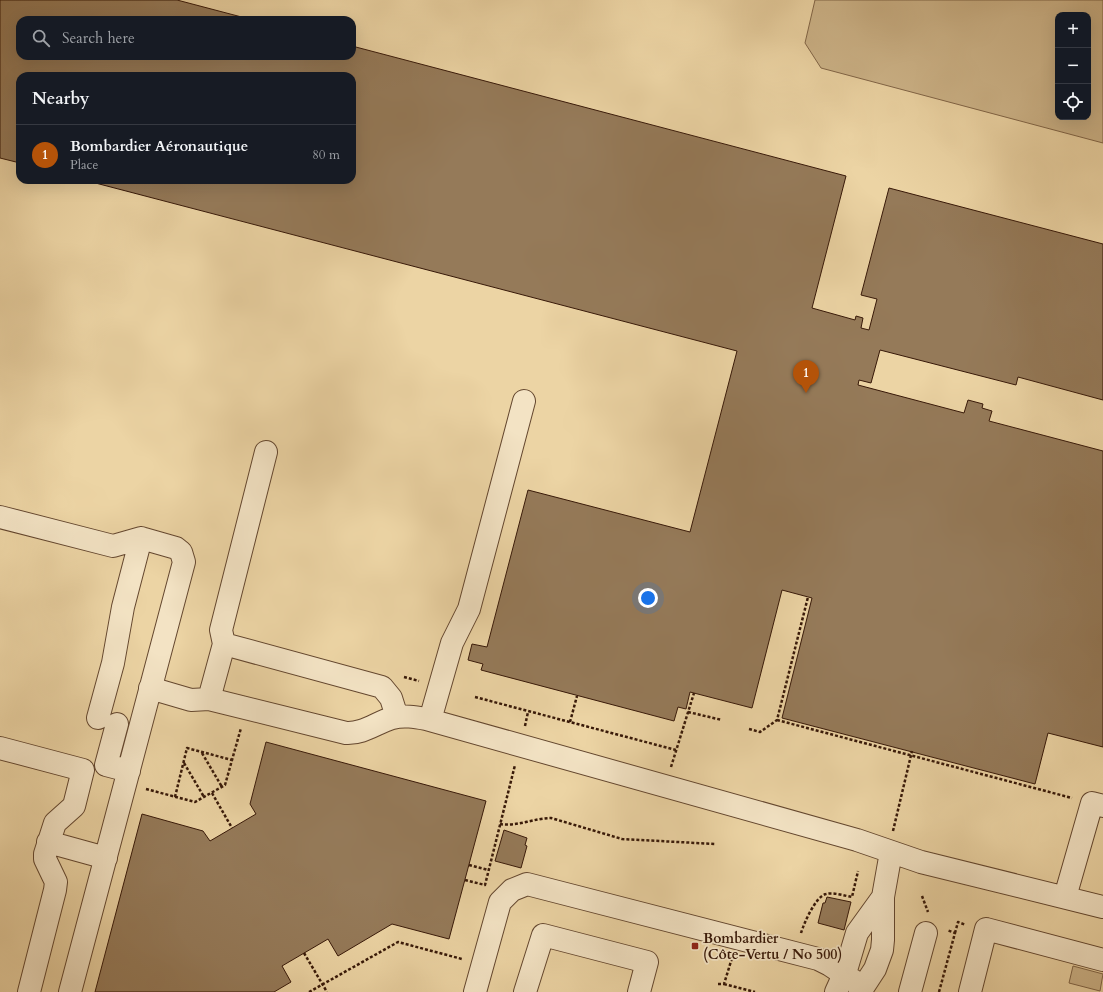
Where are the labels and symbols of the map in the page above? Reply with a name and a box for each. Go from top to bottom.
pin: 1 [793,360,819,393]
your location [638,588,658,608]
place label: Bombardier (Côte-Vertu / No 500) [703,929,842,964]
marker: Bombardier (Côte-Vertu / No 500) [690,941,700,951]

